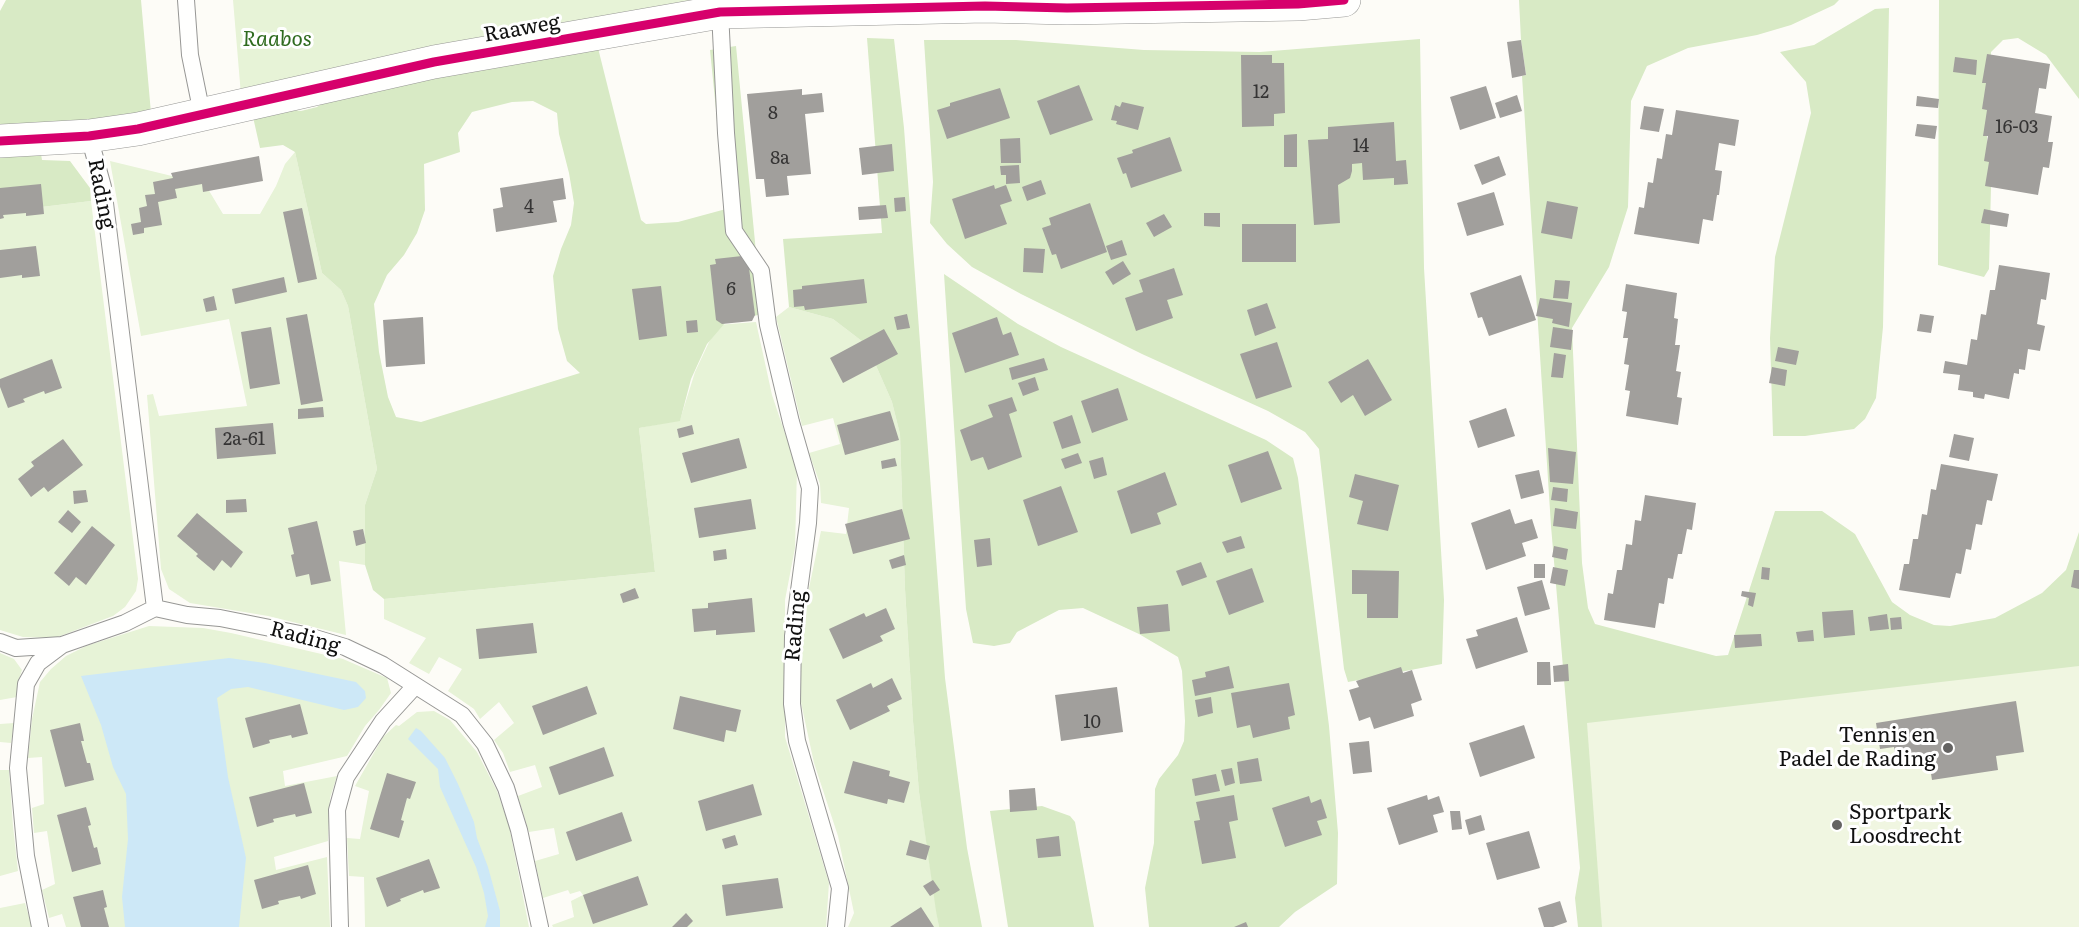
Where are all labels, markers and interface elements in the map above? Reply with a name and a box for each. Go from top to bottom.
street label: Raaweg [482,10,562,48]
park label: Raabos [242,27,312,53]
house number: 12 [1253,82,1269,104]
house number: 8 [768,103,778,125]
house number: 16-03 [1995,117,2039,139]
house number: 14 [1353,136,1369,158]
house number: 8a [770,148,790,170]
street label: Rading [82,156,120,232]
house number: 4 [524,197,534,219]
house number: 6 [726,279,736,301]
house number: 2a-61 [223,429,265,451]
street label: Rading [780,589,812,663]
street label: Rading [267,617,343,659]
house number: 10 [1083,712,1101,734]
place label: Tennis en Padel de Rading [1778,723,1936,773]
marker: Tennis en Padel de Rading [1941,741,1955,755]
place label: Sportpark Loosdrecht [1849,800,1962,850]
marker: Sportpark Loosdrecht [1830,818,1844,832]

